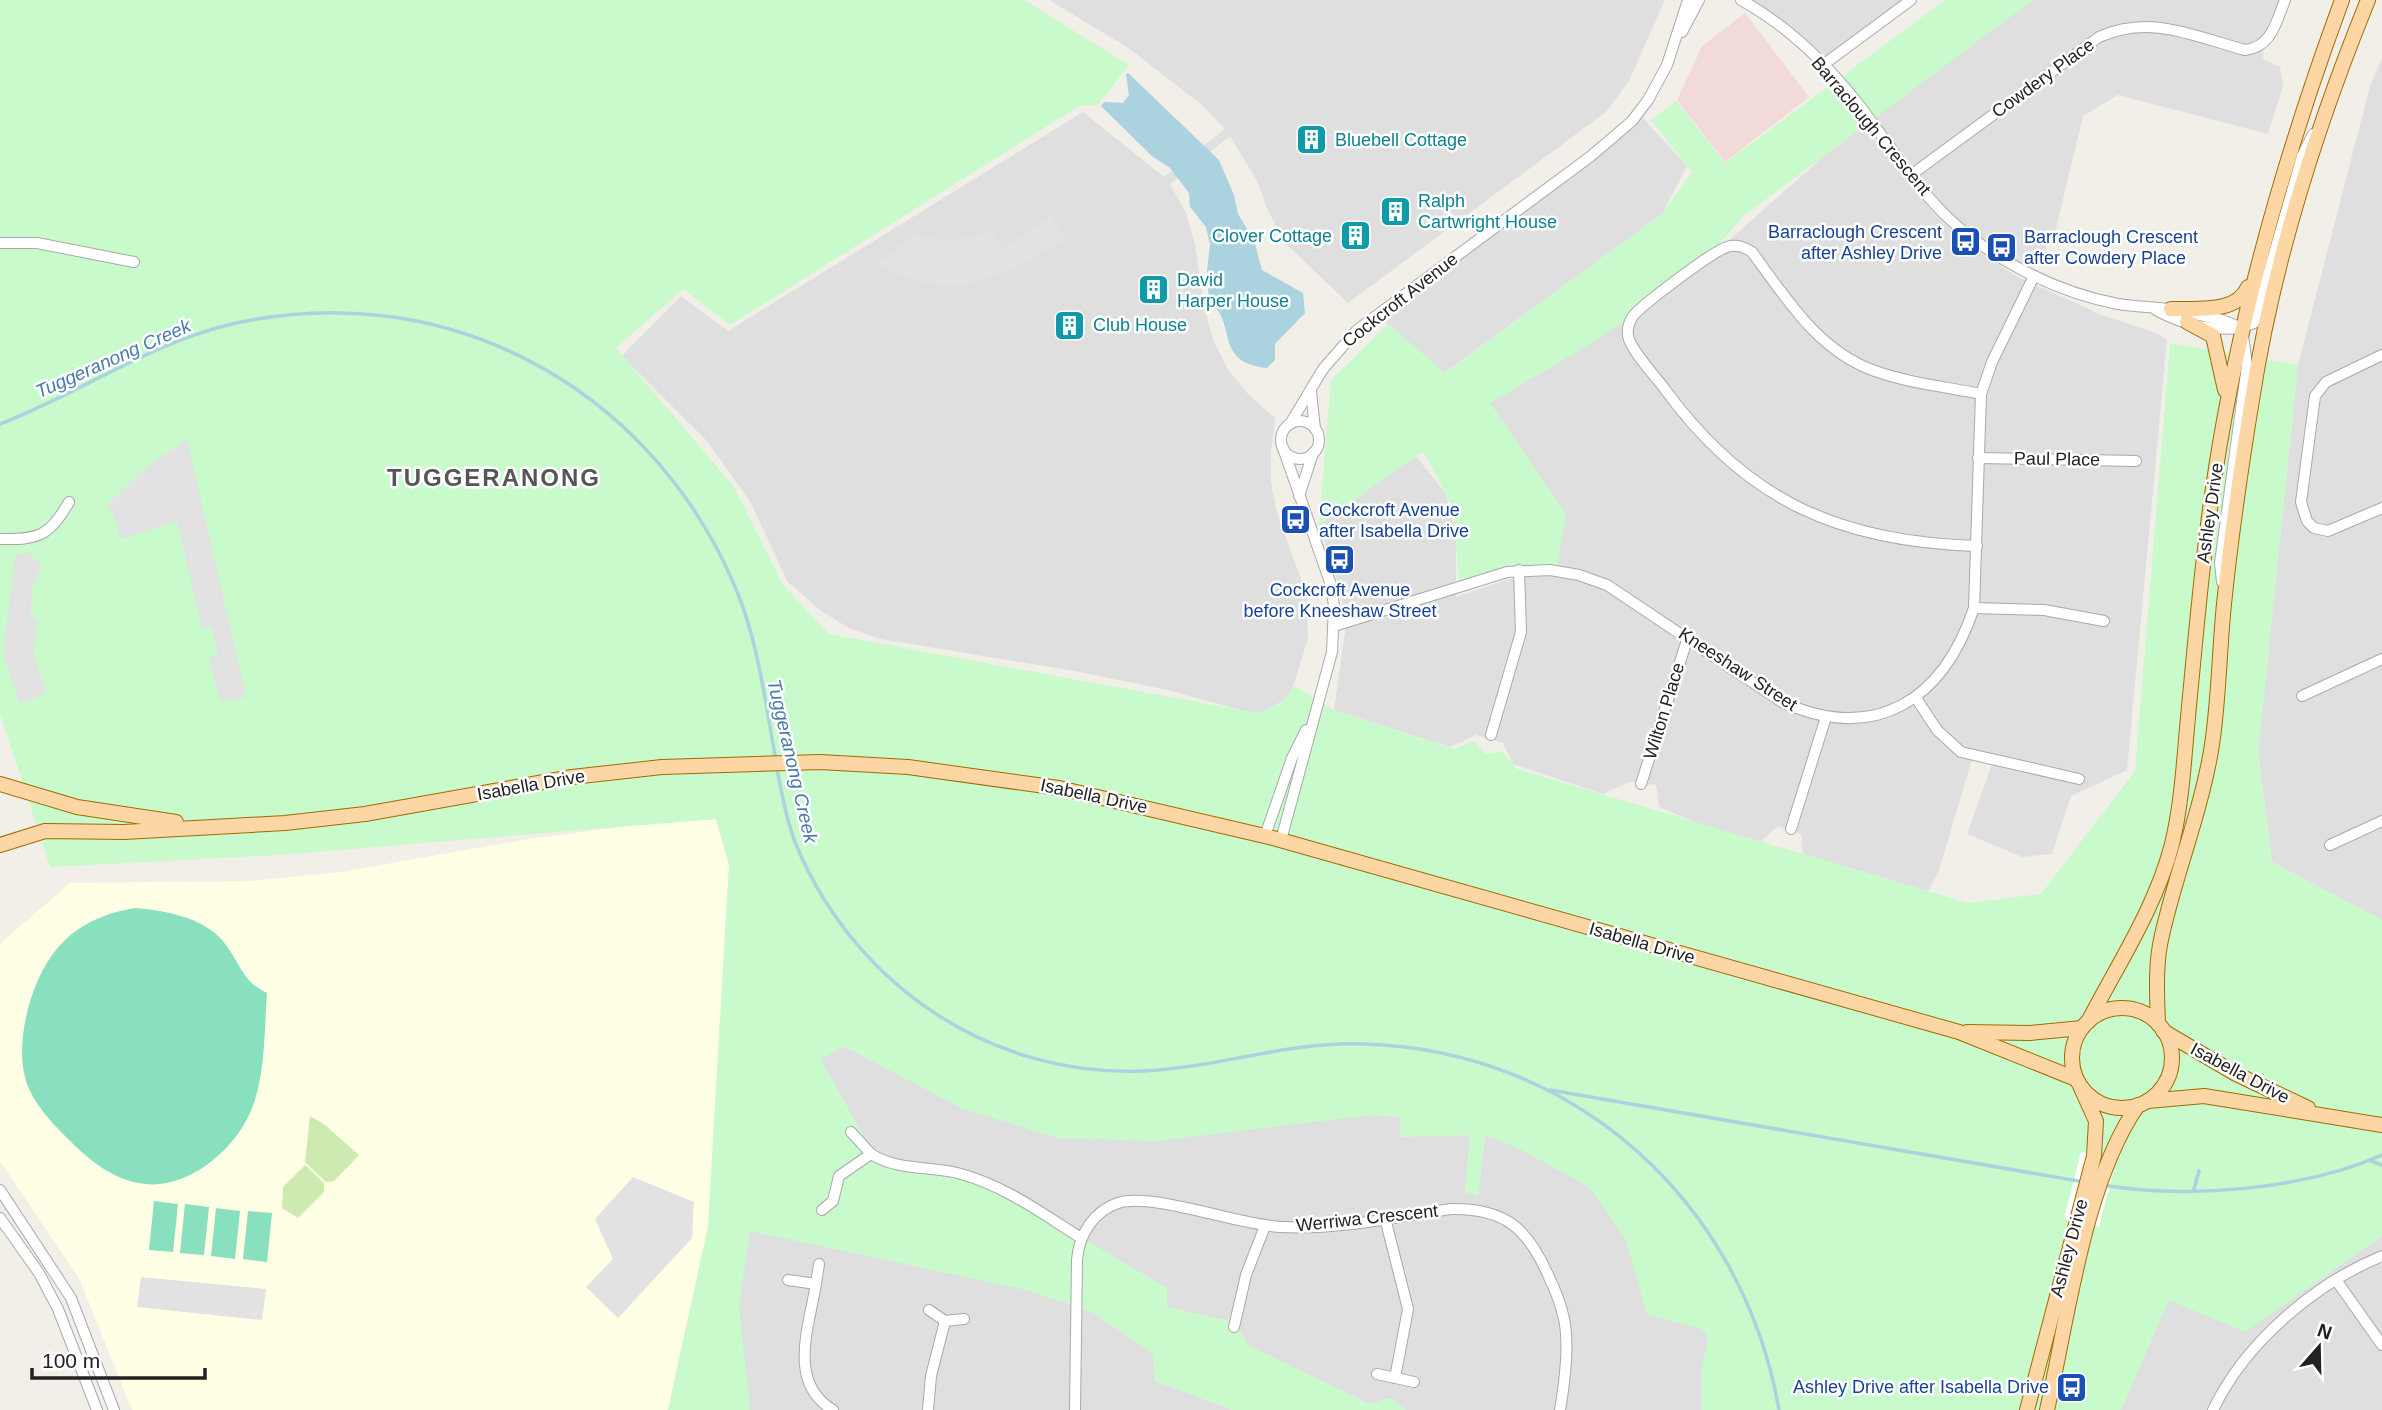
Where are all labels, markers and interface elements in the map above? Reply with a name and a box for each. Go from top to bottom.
street label: Cowdery Place [1988,34,2098,122]
street label: Barraclough Crescent [1807,53,1935,199]
building icon: Bluebell Cottage [1295,123,1329,157]
place label: Bluebell Cottage [1335,130,1467,150]
place label: Ralph Cartwright House [1418,191,1557,232]
building icon: Ralph Cartwright House [1378,194,1412,228]
building icon: Clover Cottage [1338,219,1372,253]
place label: Barraclough Crescent after Ashley Drive [1768,222,1942,263]
bus stop icon: Barraclough Crescent after Ashley Drive [1948,225,1982,259]
place label: Clover Cottage [1212,226,1332,246]
place label: Barraclough Crescent after Cowdery Place [2024,227,2198,268]
bus stop icon: Barraclough Crescent after Cowdery Place [1984,230,2018,264]
street label: Cockcroft Avenue [1338,249,1462,351]
place label: David Harper House [1177,270,1289,311]
building icon: David Harper House [1137,273,1171,307]
building icon: Club House [1053,308,1087,342]
water label: Tuggeranong Creek [32,314,195,402]
place label: Club House [1093,315,1187,335]
street label: Paul Place [2014,448,2100,470]
street label: Ashley Drive [2193,462,2227,564]
district label: TUGGERANONG [387,464,601,491]
place label: Cockcroft Avenue after Isabella Drive [1319,500,1469,541]
bus stop icon: Cockcroft Avenue after Isabella Drive [1279,503,1313,537]
bus stop icon: Cockcroft Avenue before Kneeshaw Street [1323,543,1357,577]
place label: Cockcroft Avenue before Kneeshaw Street [1243,580,1437,621]
street label: Kneeshaw Street [1675,623,1801,715]
street label: Wilton Place [1640,660,1688,762]
water label: Tuggeranong Creek [763,677,822,847]
street label: Isabella Drive [476,766,586,804]
street label: Isabella Drive [1039,775,1149,817]
street label: Isabella Drive [1587,918,1697,968]
street label: Isabella Drive [2187,1039,2293,1107]
street label: Ashley Drive [2046,1197,2092,1299]
street label: Werriwa Crescent [1295,1201,1439,1235]
north arrow [2284,1312,2354,1382]
text: N [2315,1319,2335,1344]
scale bar [32,1336,205,1380]
text: 100 m [42,1349,100,1372]
bus stop icon: Ashley Drive after Isabella Drive [2055,1370,2089,1404]
place label: Ashley Drive after Isabella Drive [1793,1377,2049,1397]

